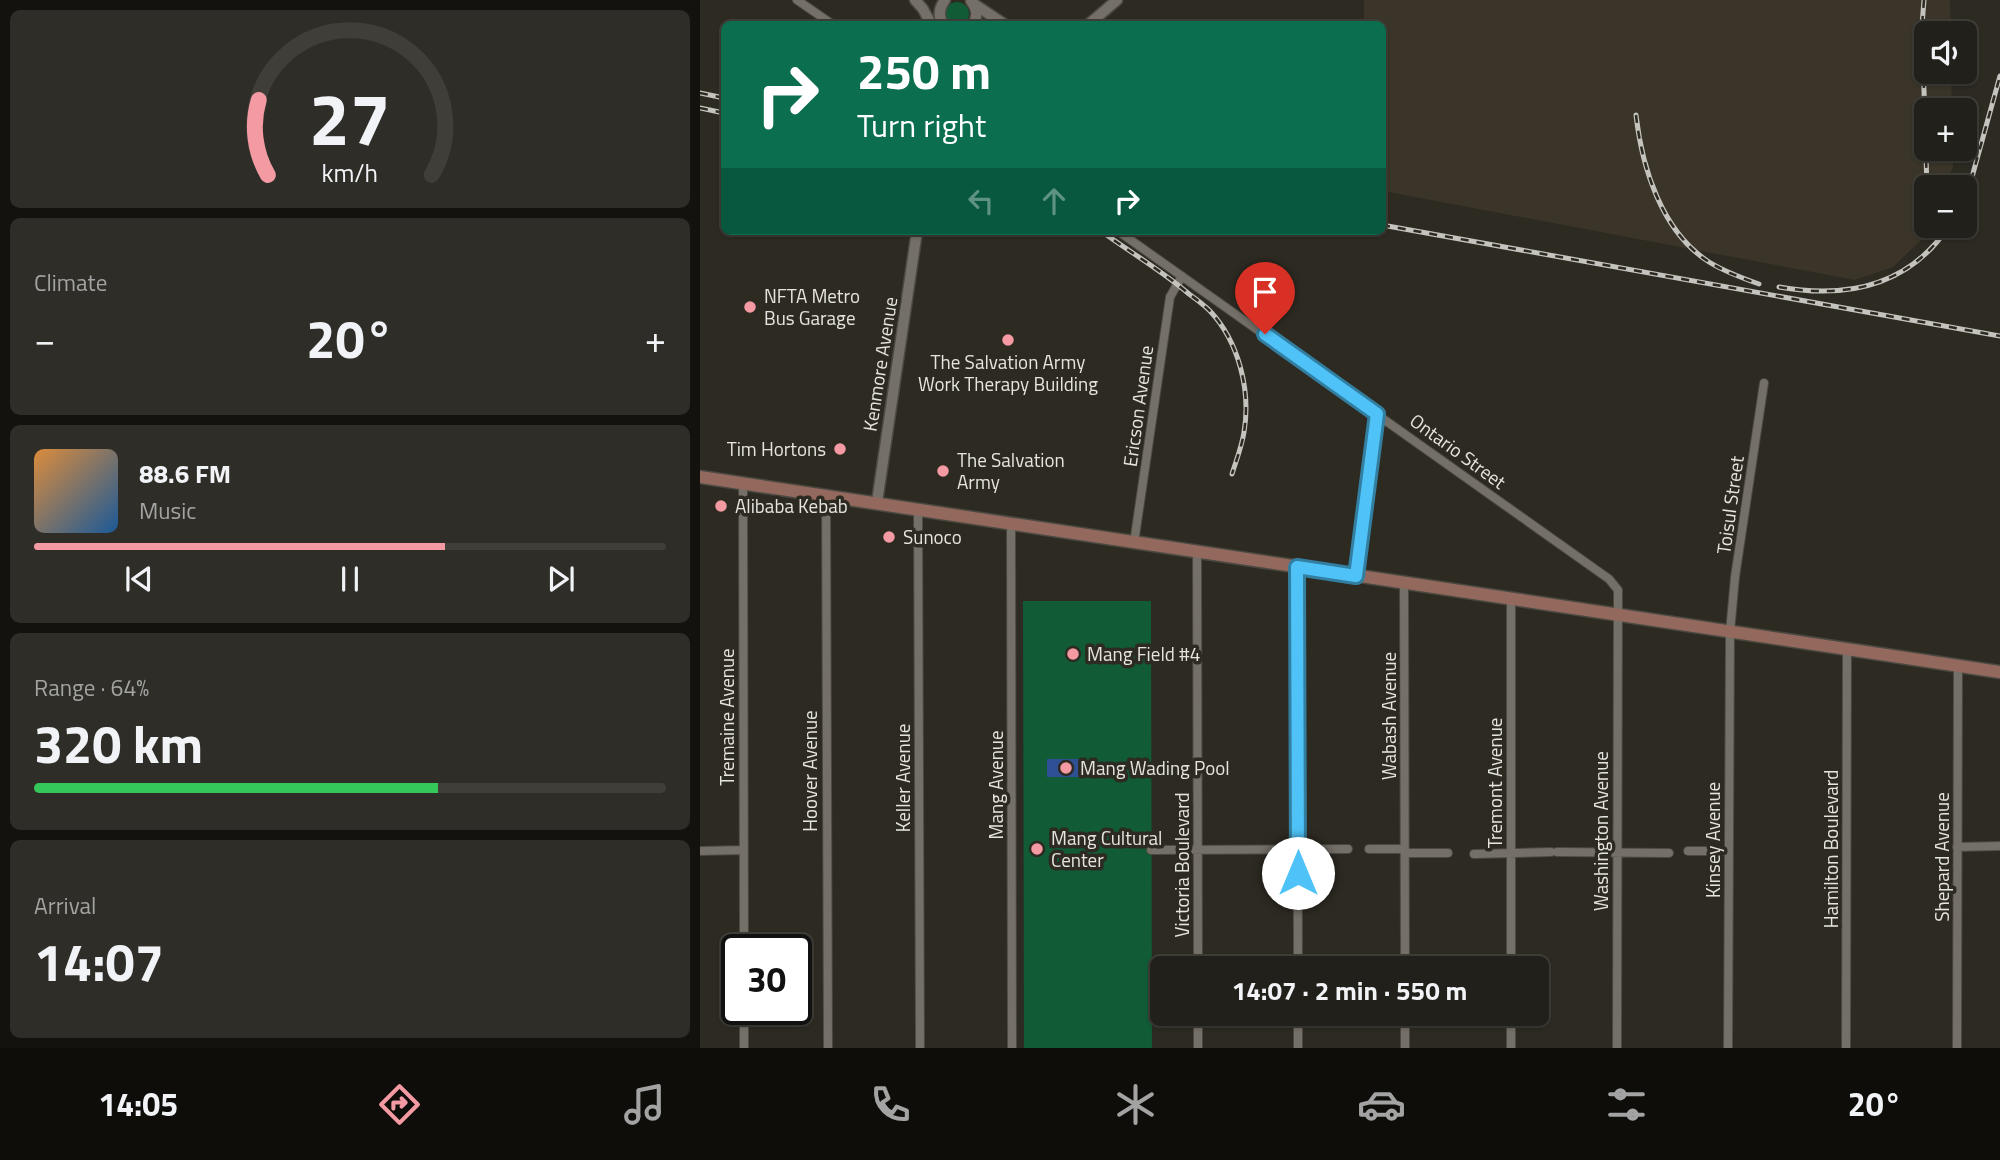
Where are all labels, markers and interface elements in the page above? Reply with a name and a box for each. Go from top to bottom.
map controls [1914,21,1977,238]
button: sound [1914,21,1977,84]
text: 250 m [857,33,991,108]
icon: right [742,49,833,140]
text: 27 [309,63,391,173]
button: + [1914,98,1977,161]
text: Turn right [857,101,986,149]
text: km/h [322,154,378,192]
button: − [1914,175,1977,238]
icon: left [962,182,1000,220]
icon: ahead [1035,182,1073,220]
icon: right [1108,182,1146,220]
pin [1235,262,1295,334]
text: Climate [34,265,107,300]
icon: arrive [1246,273,1284,311]
place label: NFTA Metro Bus Garage [764,281,860,332]
street label: Kenmore Avenue [855,295,904,433]
text: 20° [306,299,394,378]
marker: NFTA Metro Bus Garage [742,299,758,315]
text: − [34,310,55,368]
text: + [645,310,666,368]
marker: The Salvation Army Work Therapy Building [1000,332,1016,348]
street label: Ericson Avenue [1115,343,1160,468]
place label: The Salvation Army Work Therapy Building [918,347,1098,398]
street label: Ontario Street [1404,406,1513,496]
place label: Tim Hortons [727,434,826,463]
marker: Tim Hortons [832,441,848,457]
place label: The Salvation Army [957,445,1065,496]
text: 88.6 FM [139,454,231,493]
street label: Toisul Street [1708,454,1751,556]
marker: The Salvation Army [935,463,951,479]
place label: Alibaba Kebab [735,491,848,520]
text: Music [139,493,196,528]
marker: Alibaba Kebab [713,498,729,514]
place label: Sunoco [903,522,962,551]
marker: Sunoco [881,529,897,545]
icon: previous [120,560,158,598]
icon: pause [331,560,369,598]
icon: next [542,560,580,598]
place label: Mang Field #4 [1087,639,1200,668]
marker: Mang Field #4 [1065,646,1081,662]
street label: Tremaine Avenue [712,648,741,786]
street label: Wabash Avenue [1374,652,1403,780]
text: Range · 64% [34,670,149,705]
text: 320 km [34,704,203,783]
street label: Hoover Avenue [795,710,824,832]
street label: Tremont Avenue [1480,718,1509,848]
street label: Keller Avenue [888,724,917,832]
street label: Mang Avenue [981,730,1010,840]
street label: Washington Avenue [1586,751,1615,911]
place label: Mang Wading Pool [1080,753,1230,782]
marker: Mang Wading Pool [1058,760,1074,776]
street label: Hamilton Boulevard [1816,770,1845,928]
street label: Kinsey Avenue [1698,782,1727,898]
street label: Victoria Boulevard [1167,792,1196,938]
street label: Shepard Avenue [1927,792,1956,922]
place label: Mang Cultural Center [1051,823,1162,874]
position arrow [1261,836,1335,910]
marker: Mang Cultural Center [1029,841,1045,857]
text: Arrival [34,888,96,923]
text: 14:07 [34,922,164,1001]
speed limit sign: 30 [721,934,812,1025]
text: 14:07 · 2 min · 550 m [1232,971,1467,1010]
text: 14:05 [98,1080,178,1128]
icon: directions [375,1080,424,1129]
icon: music [620,1080,669,1129]
icon: phone [866,1080,915,1129]
icon: climate [1111,1080,1160,1129]
icon: car [1357,1080,1406,1129]
icon: filters [1602,1080,1651,1129]
text: 20° [1848,1080,1902,1128]

